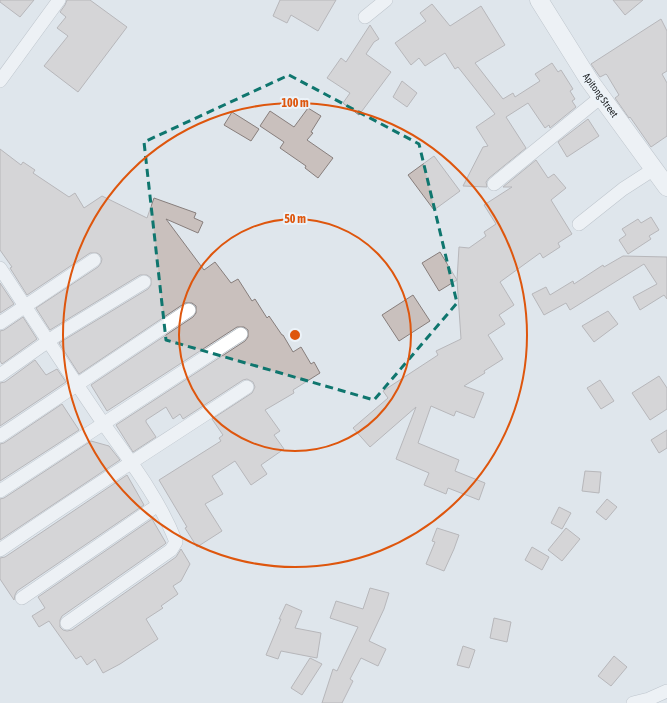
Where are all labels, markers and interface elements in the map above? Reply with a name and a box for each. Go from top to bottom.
street label: Apitong Street [581,71,620,120]
text: 100 m [281,96,309,110]
text: 50 m [284,212,306,226]
centre of rings [288,328,302,342]

